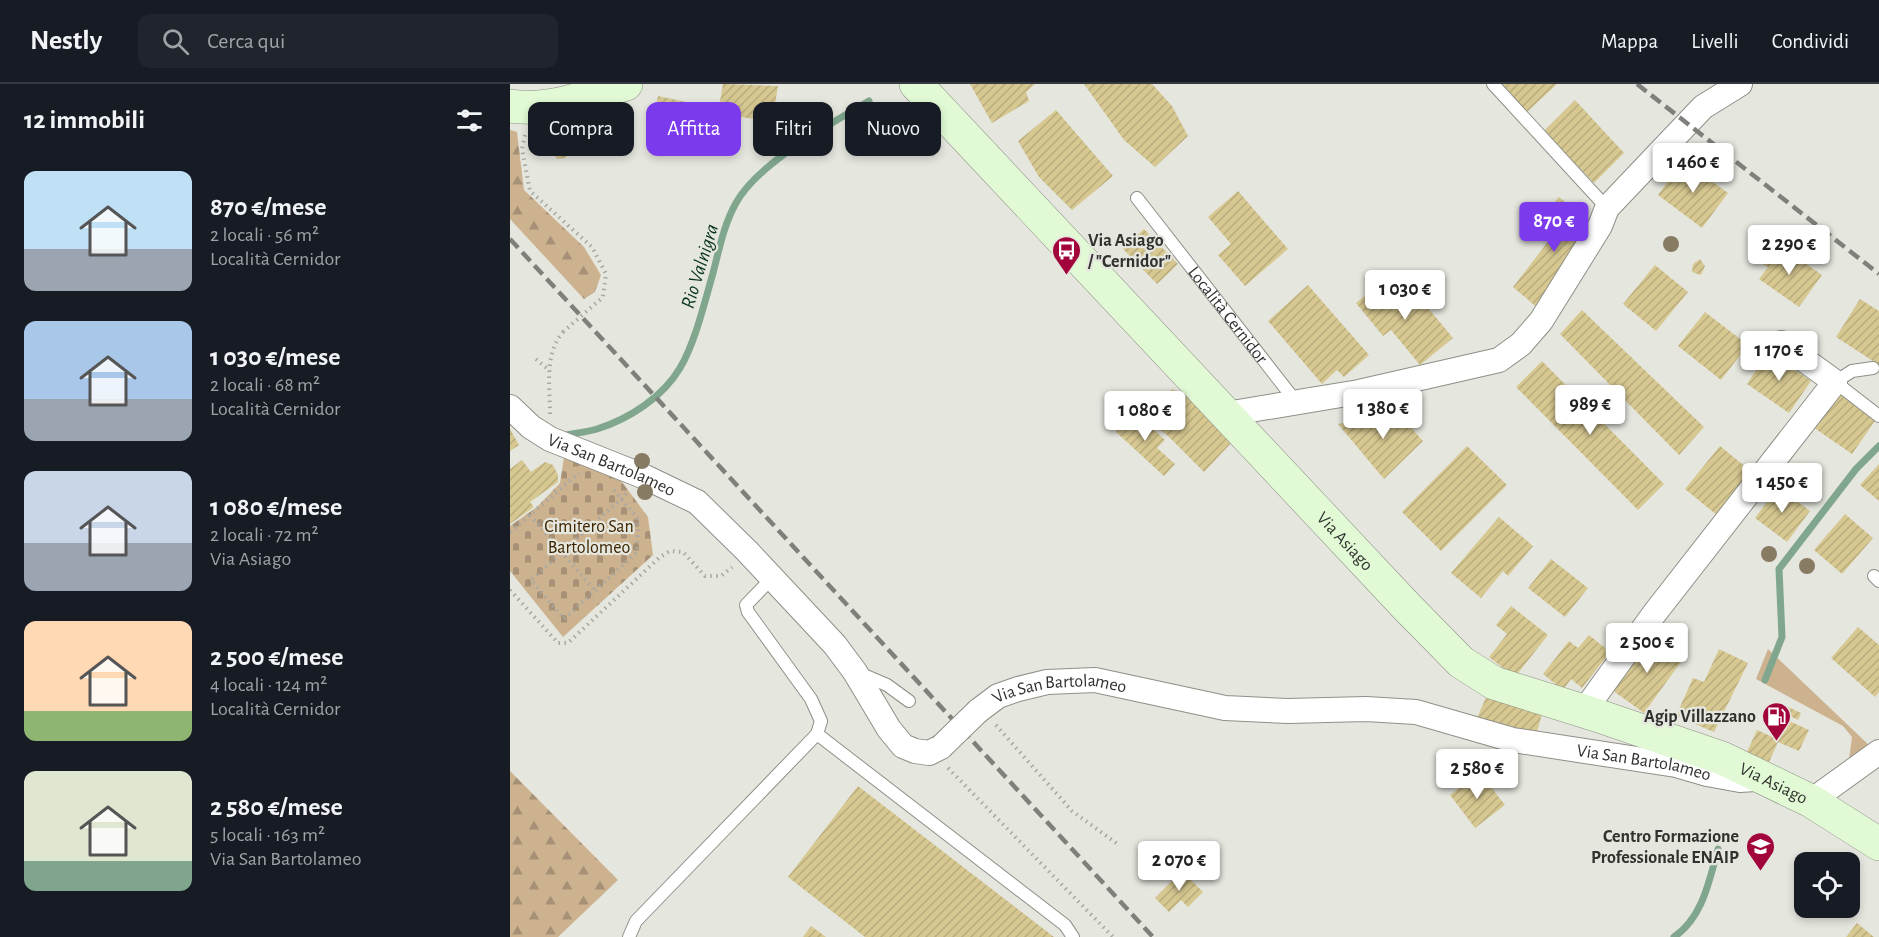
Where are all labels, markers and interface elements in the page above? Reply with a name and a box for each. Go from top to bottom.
search box [138,14,558,68]
icon: search [159,25,192,58]
text: Nestly [30,27,102,55]
text: Cerca qui [207,30,285,52]
text: Mappa [1601,31,1658,52]
text: Livelli [1691,31,1739,52]
text: Condividi [1772,31,1849,52]
chip: Compra [528,102,634,156]
chip: Affitta [646,102,741,156]
chip: Filtri [753,102,833,156]
chip: Nuovo [845,102,941,156]
icon: filters [453,104,486,137]
text: 12 immobili [24,107,145,133]
pin: 1 460 € [1638,143,1748,194]
text: 1 460 € [1667,152,1719,172]
text: 870 €/mese [210,194,327,220]
icon: home [72,195,144,267]
pin: 870 € [1512,202,1596,253]
text: 870 € [1533,211,1575,231]
water label: Rio Valnigra [678,222,722,311]
text: 2 locali · 56 m² [210,225,319,245]
pin: 2 290 € [1734,225,1844,276]
place label: Via Asiago / "Cernidor" [1087,232,1171,271]
bus stop icon: Via Asiago / "Cernidor" [1051,234,1083,276]
text: 2 290 € [1762,234,1816,254]
text: Località Cernidor [210,249,341,269]
street label: Località Cernidor [1184,263,1271,367]
pin: 1 030 € [1350,270,1460,321]
text: 1 030 € [1379,279,1431,299]
pin: 1 170 € [1724,331,1834,382]
text: 1 170 € [1755,340,1803,360]
text: 1 030 €/mese [210,344,341,370]
icon: home [72,345,144,417]
text: 2 locali · 68 m² [210,375,320,395]
pin: 989 € [1548,385,1632,436]
pin: 1 380 € [1328,389,1438,440]
pin: 1 080 € [1090,391,1200,442]
text: 989 € [1569,394,1611,414]
text: 1 380 € [1357,398,1409,418]
text: Località Cernidor [210,399,341,419]
text: 1 080 € [1118,400,1172,420]
street label: Via San Bartolameo [545,431,678,500]
pin: 1 450 € [1727,463,1837,514]
text: 1 450 € [1756,472,1808,492]
text: 1 080 €/mese [210,494,342,520]
icon: home [72,495,144,567]
street label: Via Asiago [1313,509,1376,575]
park label: Cimitero San Bartolomeo [544,518,634,557]
text: 2 locali · 72 m² [210,525,319,545]
text: Via Asiago [210,549,291,569]
pin: 2 500 € [1592,623,1702,674]
text: 2 500 € [1620,632,1674,652]
text: 2 500 €/mese [210,644,343,670]
icon: home [72,645,144,717]
street label: Via San Bartolameo [989,672,1128,707]
text: 4 locali · 124 m² [210,675,327,695]
text: Località Cernidor [210,699,341,719]
fuel station icon: Agip Villazzano [1761,700,1793,742]
place label: Agip Villazzano [1644,708,1756,726]
street label: Via San Bartolameo [1575,742,1713,785]
pin: 2 580 € [1422,749,1532,800]
text: 2 580 € [1450,758,1504,778]
street label: Via Asiago [1736,760,1810,808]
text: 2 580 €/mese [210,794,343,820]
icon: home [72,795,144,867]
text: 5 locali · 163 m² [210,825,325,845]
place label: Centro Formazione Professionale ENAIP [1591,828,1739,867]
school or university icon: Centro Formazione Professionale ENAIP [1744,830,1776,872]
pin: 2 070 € [1124,841,1234,892]
text: Via San Bartolameo [210,849,362,869]
text: 2 070 € [1152,850,1206,870]
map controls [1794,852,1860,918]
button: locate [1794,852,1860,918]

